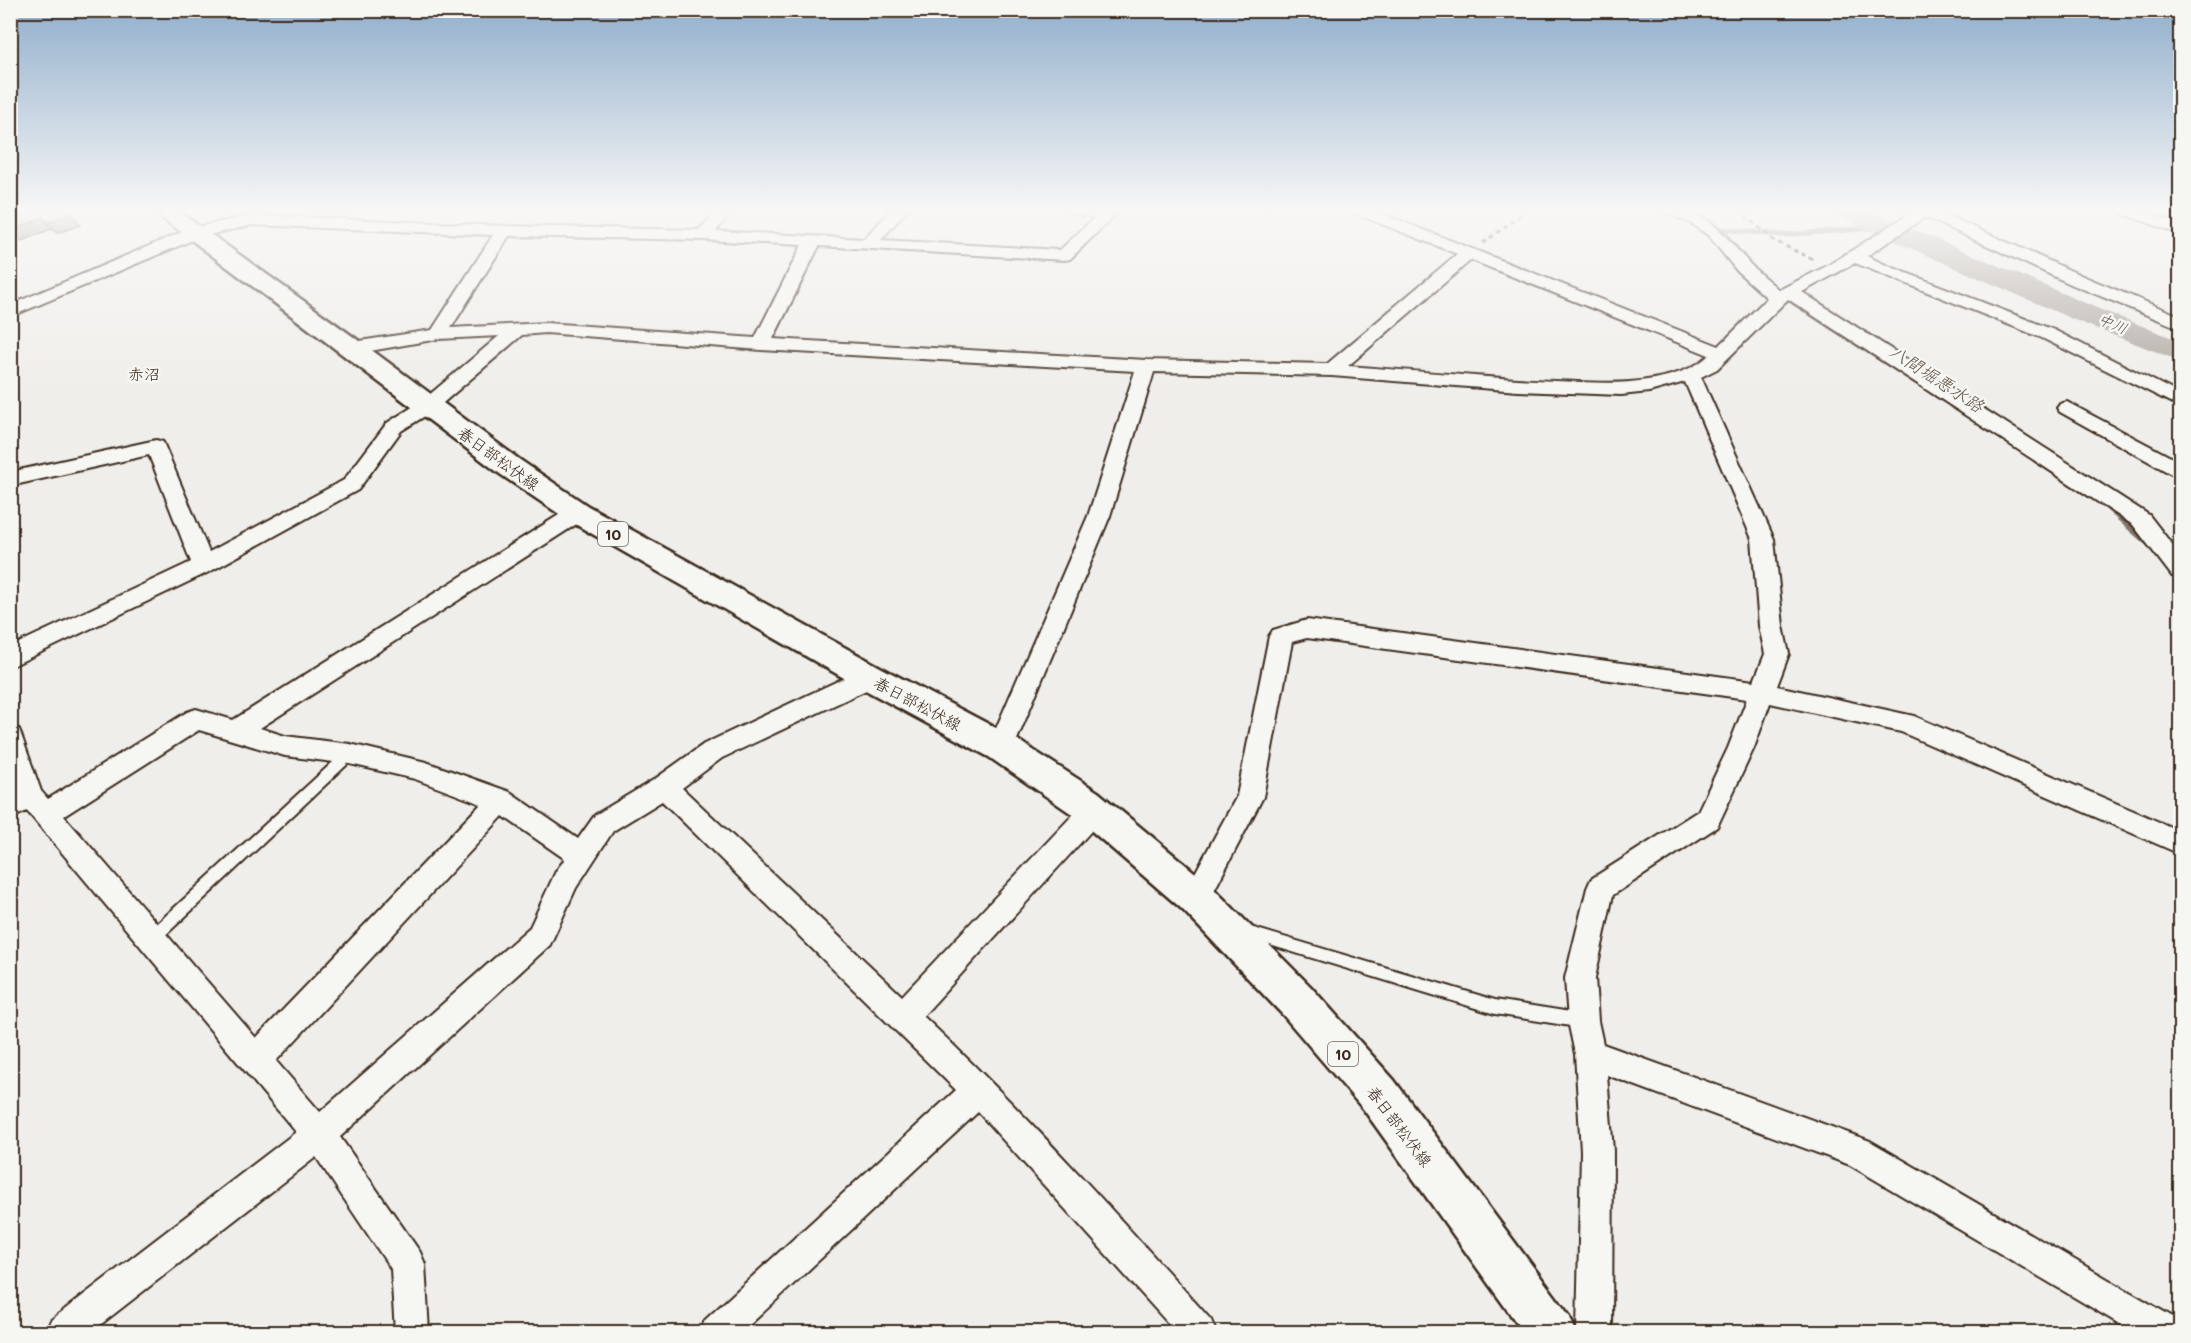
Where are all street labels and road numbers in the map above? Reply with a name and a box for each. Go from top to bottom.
street label: 春日部松伏線 [454,421,544,495]
road number: 10 [598,522,628,546]
street label: 春日部松伏線 [871,671,965,735]
road number: 10 [1328,1042,1358,1066]
street label: 春日部松伏線 [1363,1081,1437,1171]

